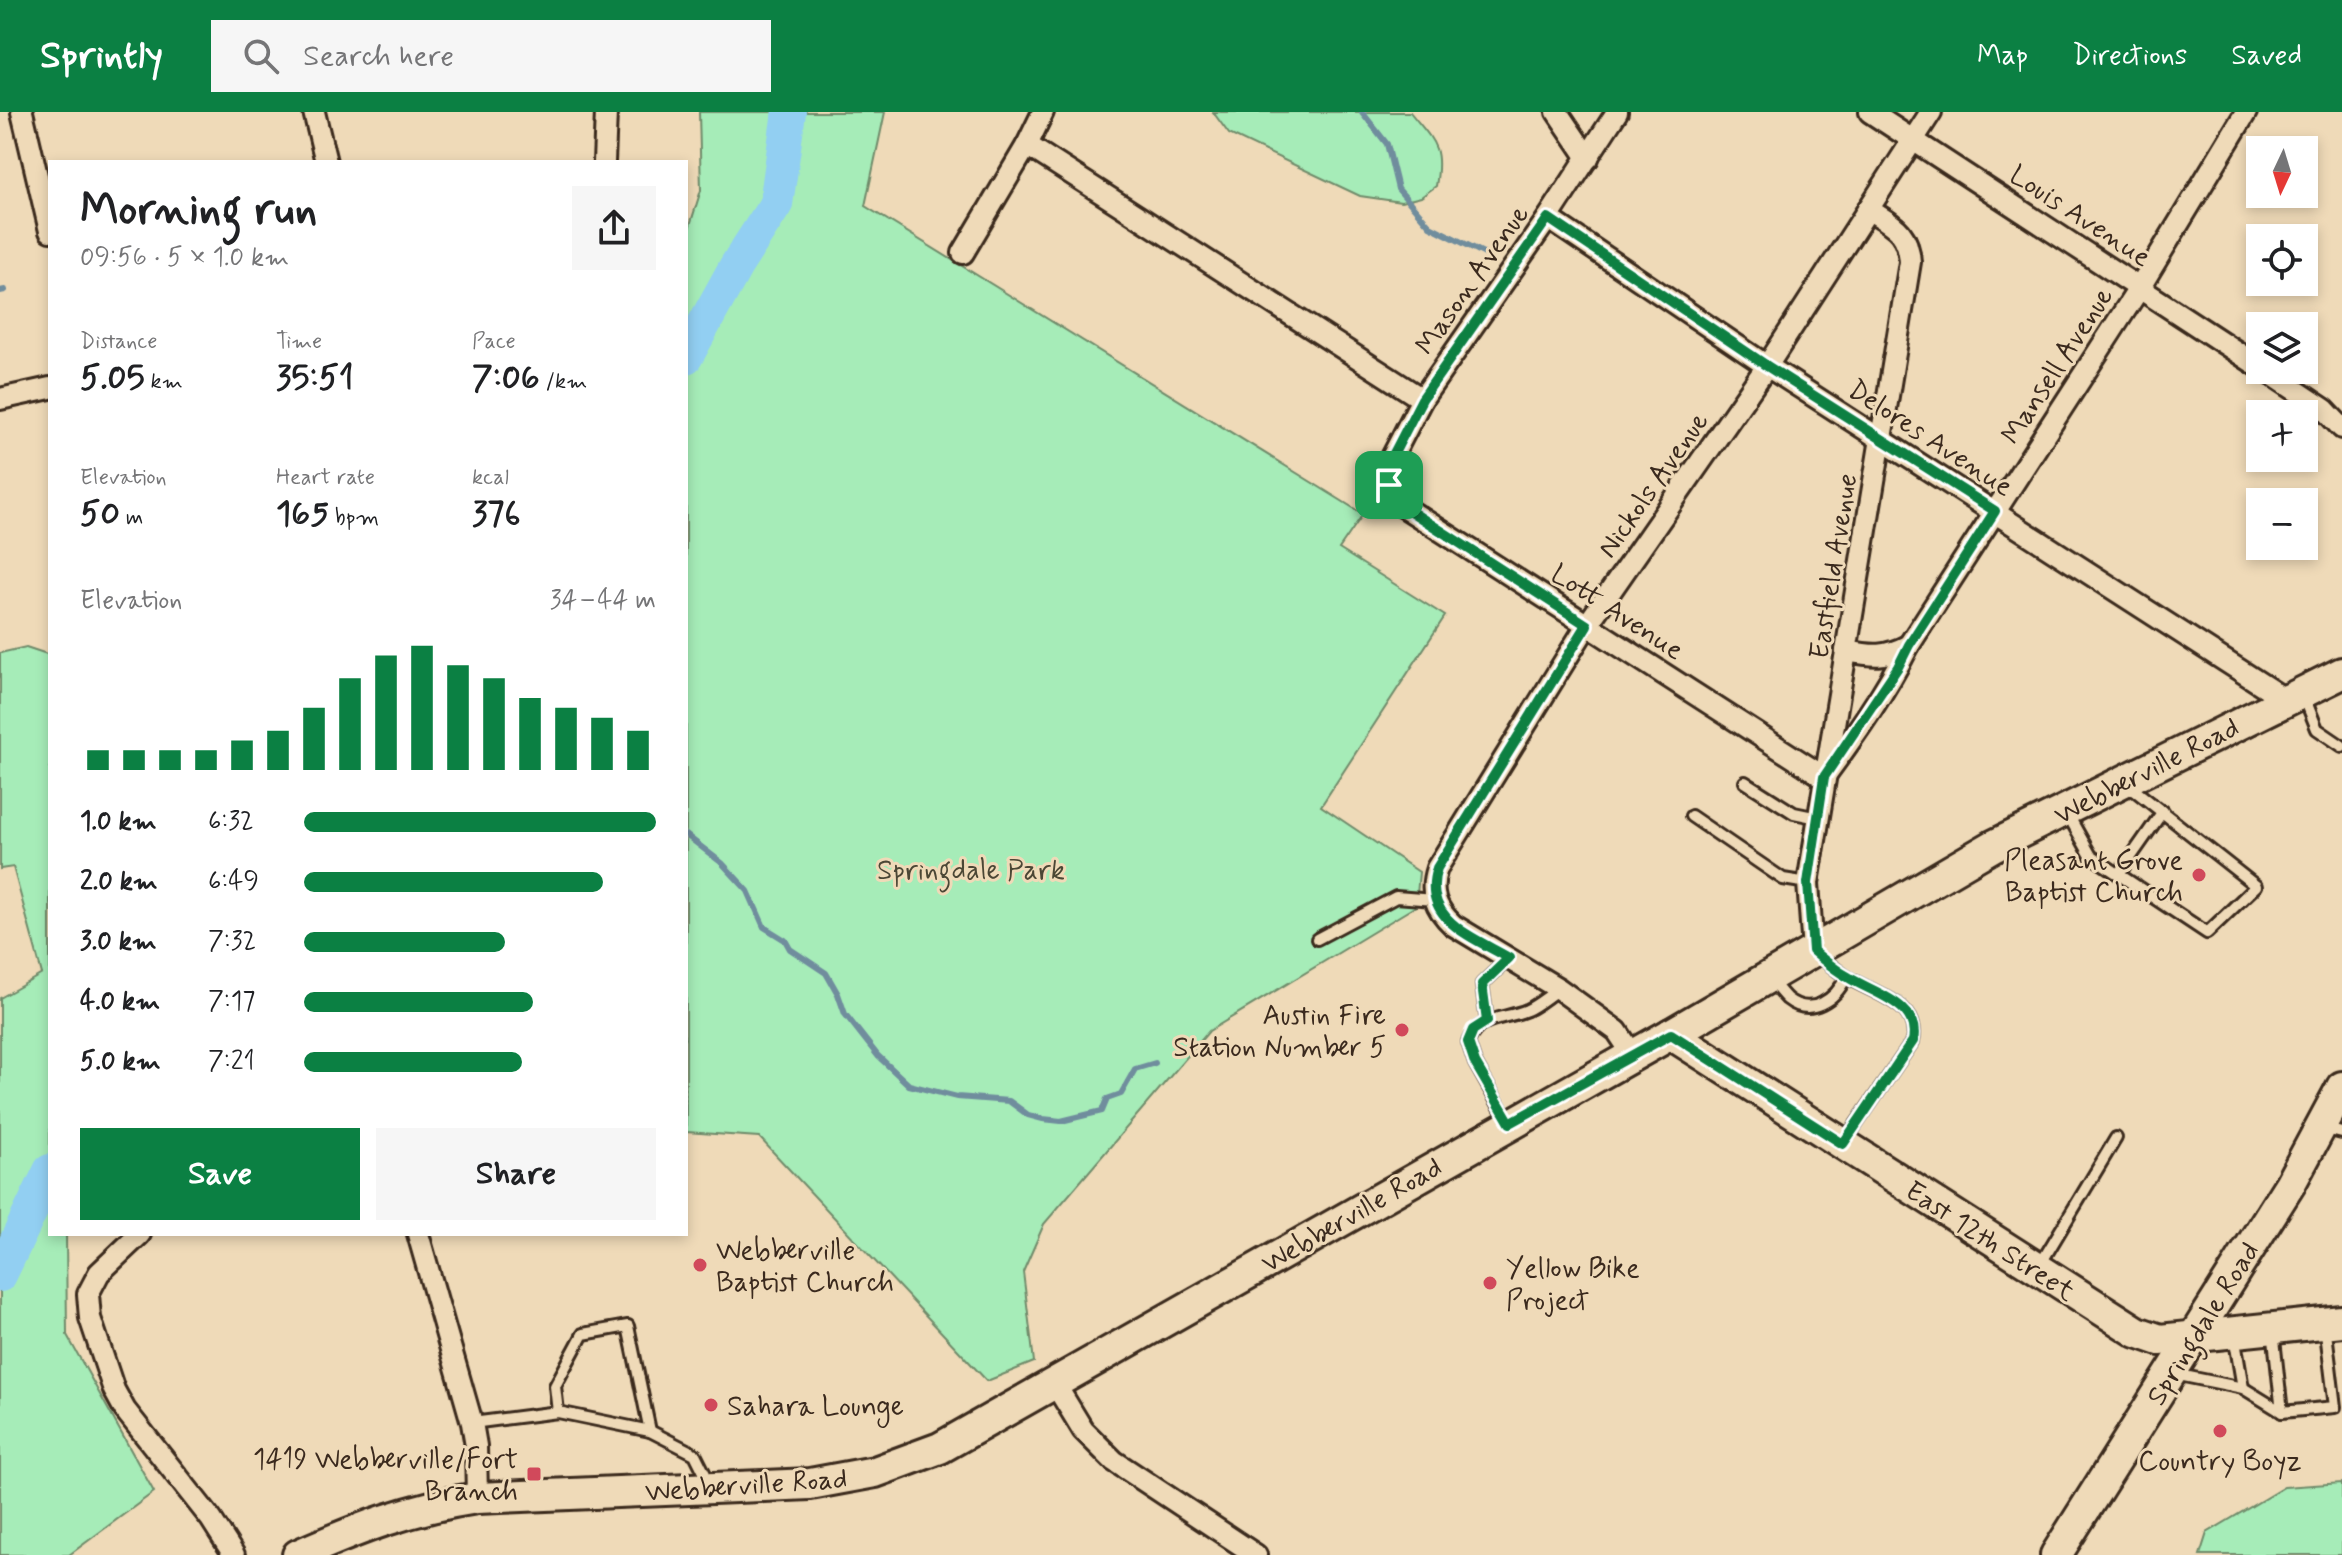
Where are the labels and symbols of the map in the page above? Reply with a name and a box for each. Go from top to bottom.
north arrow [2246,136,2318,208]
street label: Louis Avenue [2002,158,2158,277]
street label: Mason Avenue [1408,198,1539,363]
street label: Mansell Avenue [1993,281,2123,452]
street label: Delores Avenue [1840,372,2019,506]
street label: Nickols Avenue [1590,405,1718,566]
pin [1355,451,1423,519]
street label: Eastfield Avenue [1802,471,1867,662]
street label: Lott Avenue [1543,556,1690,670]
street label: Webberville Road [2049,710,2246,835]
place label: Pleasant Grove Baptist Church [2004,843,2183,912]
park label: Springdale Park [877,853,1065,893]
marker: Pleasant Grove Baptist Church [2190,866,2208,884]
place label: Austin Fire Station Number 5 [1173,998,1386,1067]
marker: Austin Fire Station Number 5 [1393,1021,1411,1039]
street label: Webberville Road [1255,1150,1449,1283]
street label: East 12th Street [1898,1173,2082,1311]
place label: Webberville Baptist Church [716,1233,894,1302]
street label: Springdale Road [2139,1236,2272,1415]
place label: Yellow Bike Project [1506,1251,1640,1320]
marker: Webberville Baptist Church [691,1256,709,1274]
marker: Yellow Bike Project [1481,1274,1499,1292]
place label: Sahara Lounge [727,1389,904,1428]
marker: Sahara Lounge [702,1396,720,1414]
marker: Country Boyz [2211,1422,2229,1440]
place label: 1419 Webberville/Fort Branch [253,1442,518,1511]
place label: Country Boyz [2138,1444,2302,1481]
street label: Webberville Road [644,1461,848,1512]
marker: 1419 Webberville/Fort Branch [525,1465,543,1483]

